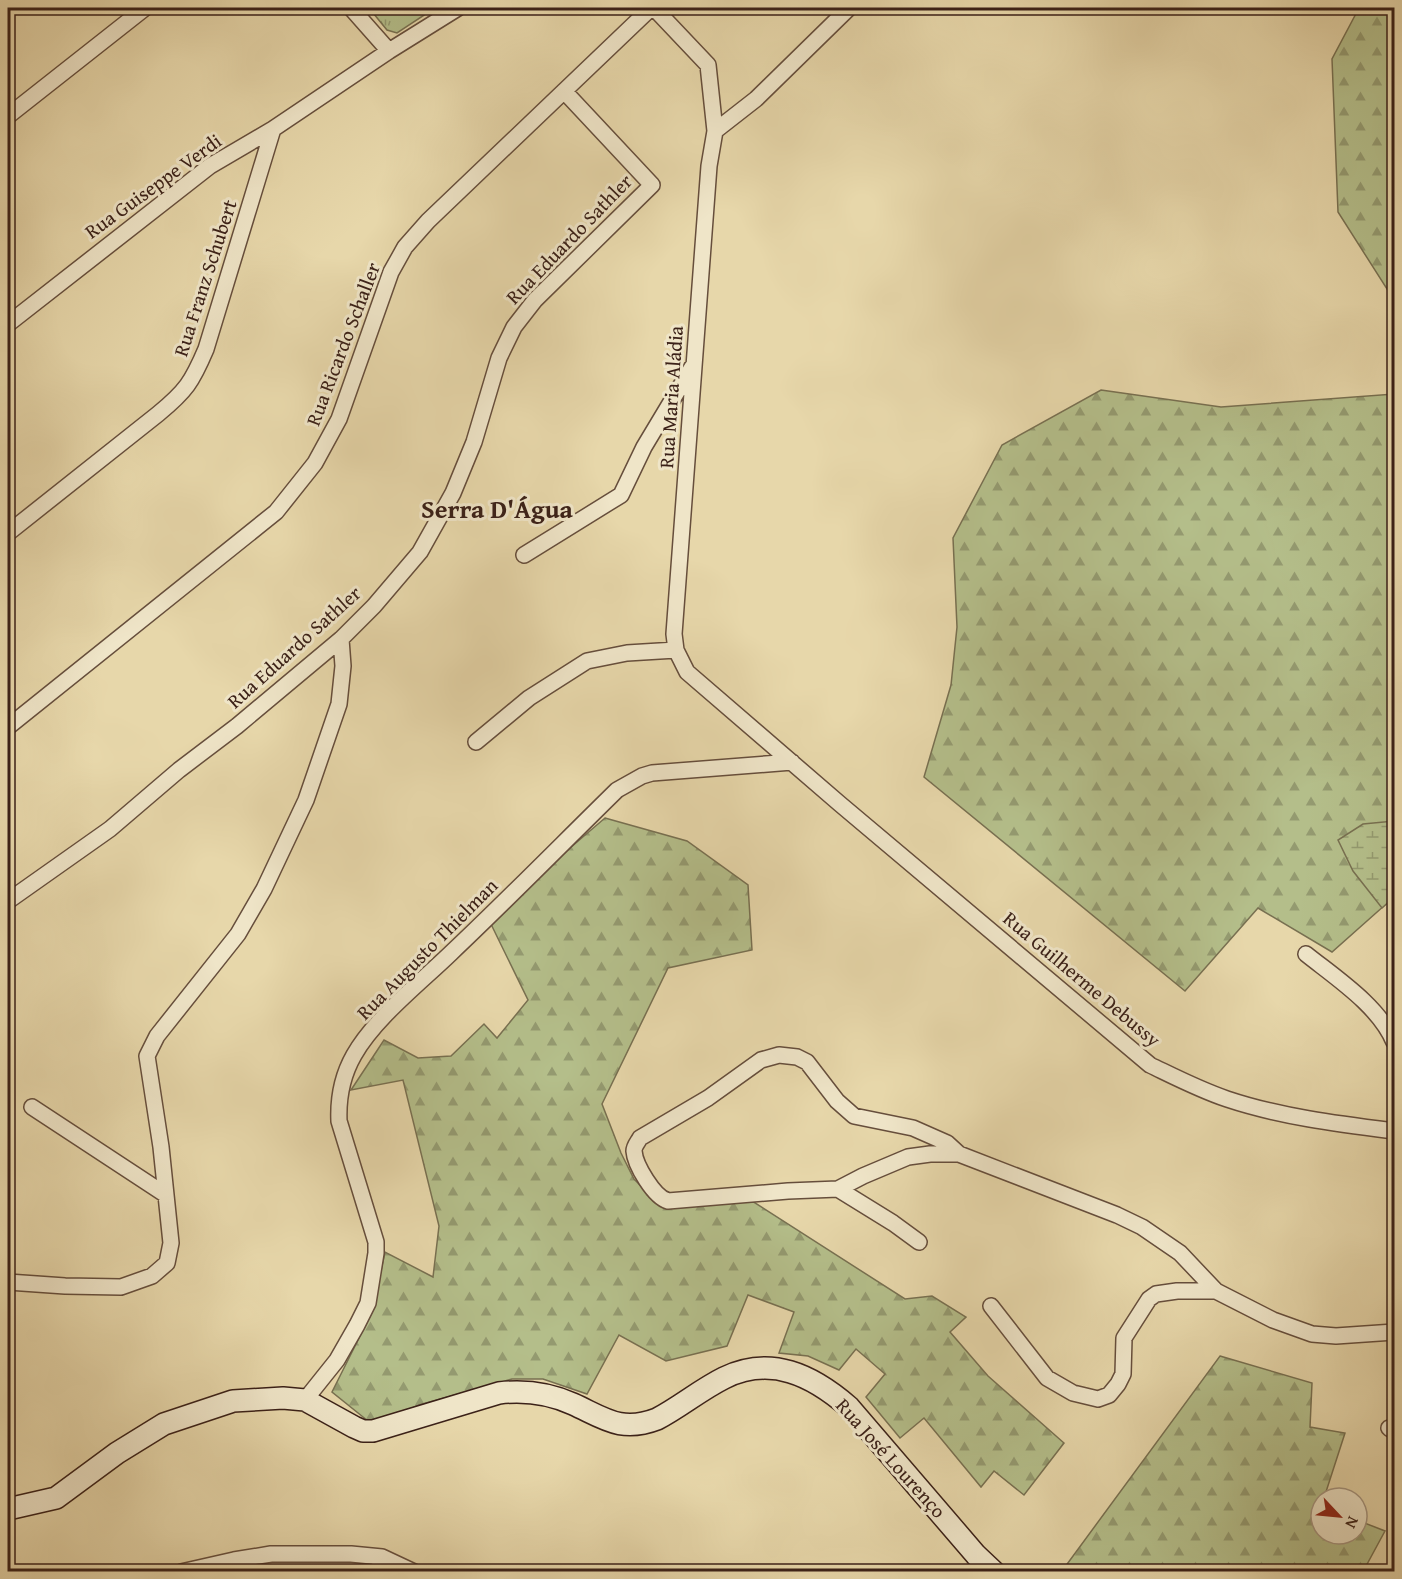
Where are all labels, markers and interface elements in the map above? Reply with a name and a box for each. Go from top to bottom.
street label: Rua Guiseppe Verdi [78,126,227,245]
street label: Rua Eduardo Sathler [499,167,639,310]
street label: Rua Franz Schubert [166,196,244,360]
street label: Rua Ricardo Schaller [298,258,387,430]
street label: Rua Maria Aládia [651,324,690,469]
district label: Serra D'Água [421,489,574,528]
street label: Rua Eduardo Sathler [220,579,367,715]
street label: Rua Augusto Thielman [349,871,504,1026]
street label: Rua Guilherme Debussy [997,904,1167,1053]
street label: Rua José Lourenço [829,1391,953,1524]
north arrow [1309,1486,1369,1546]
text: N [1339,1513,1366,1533]

